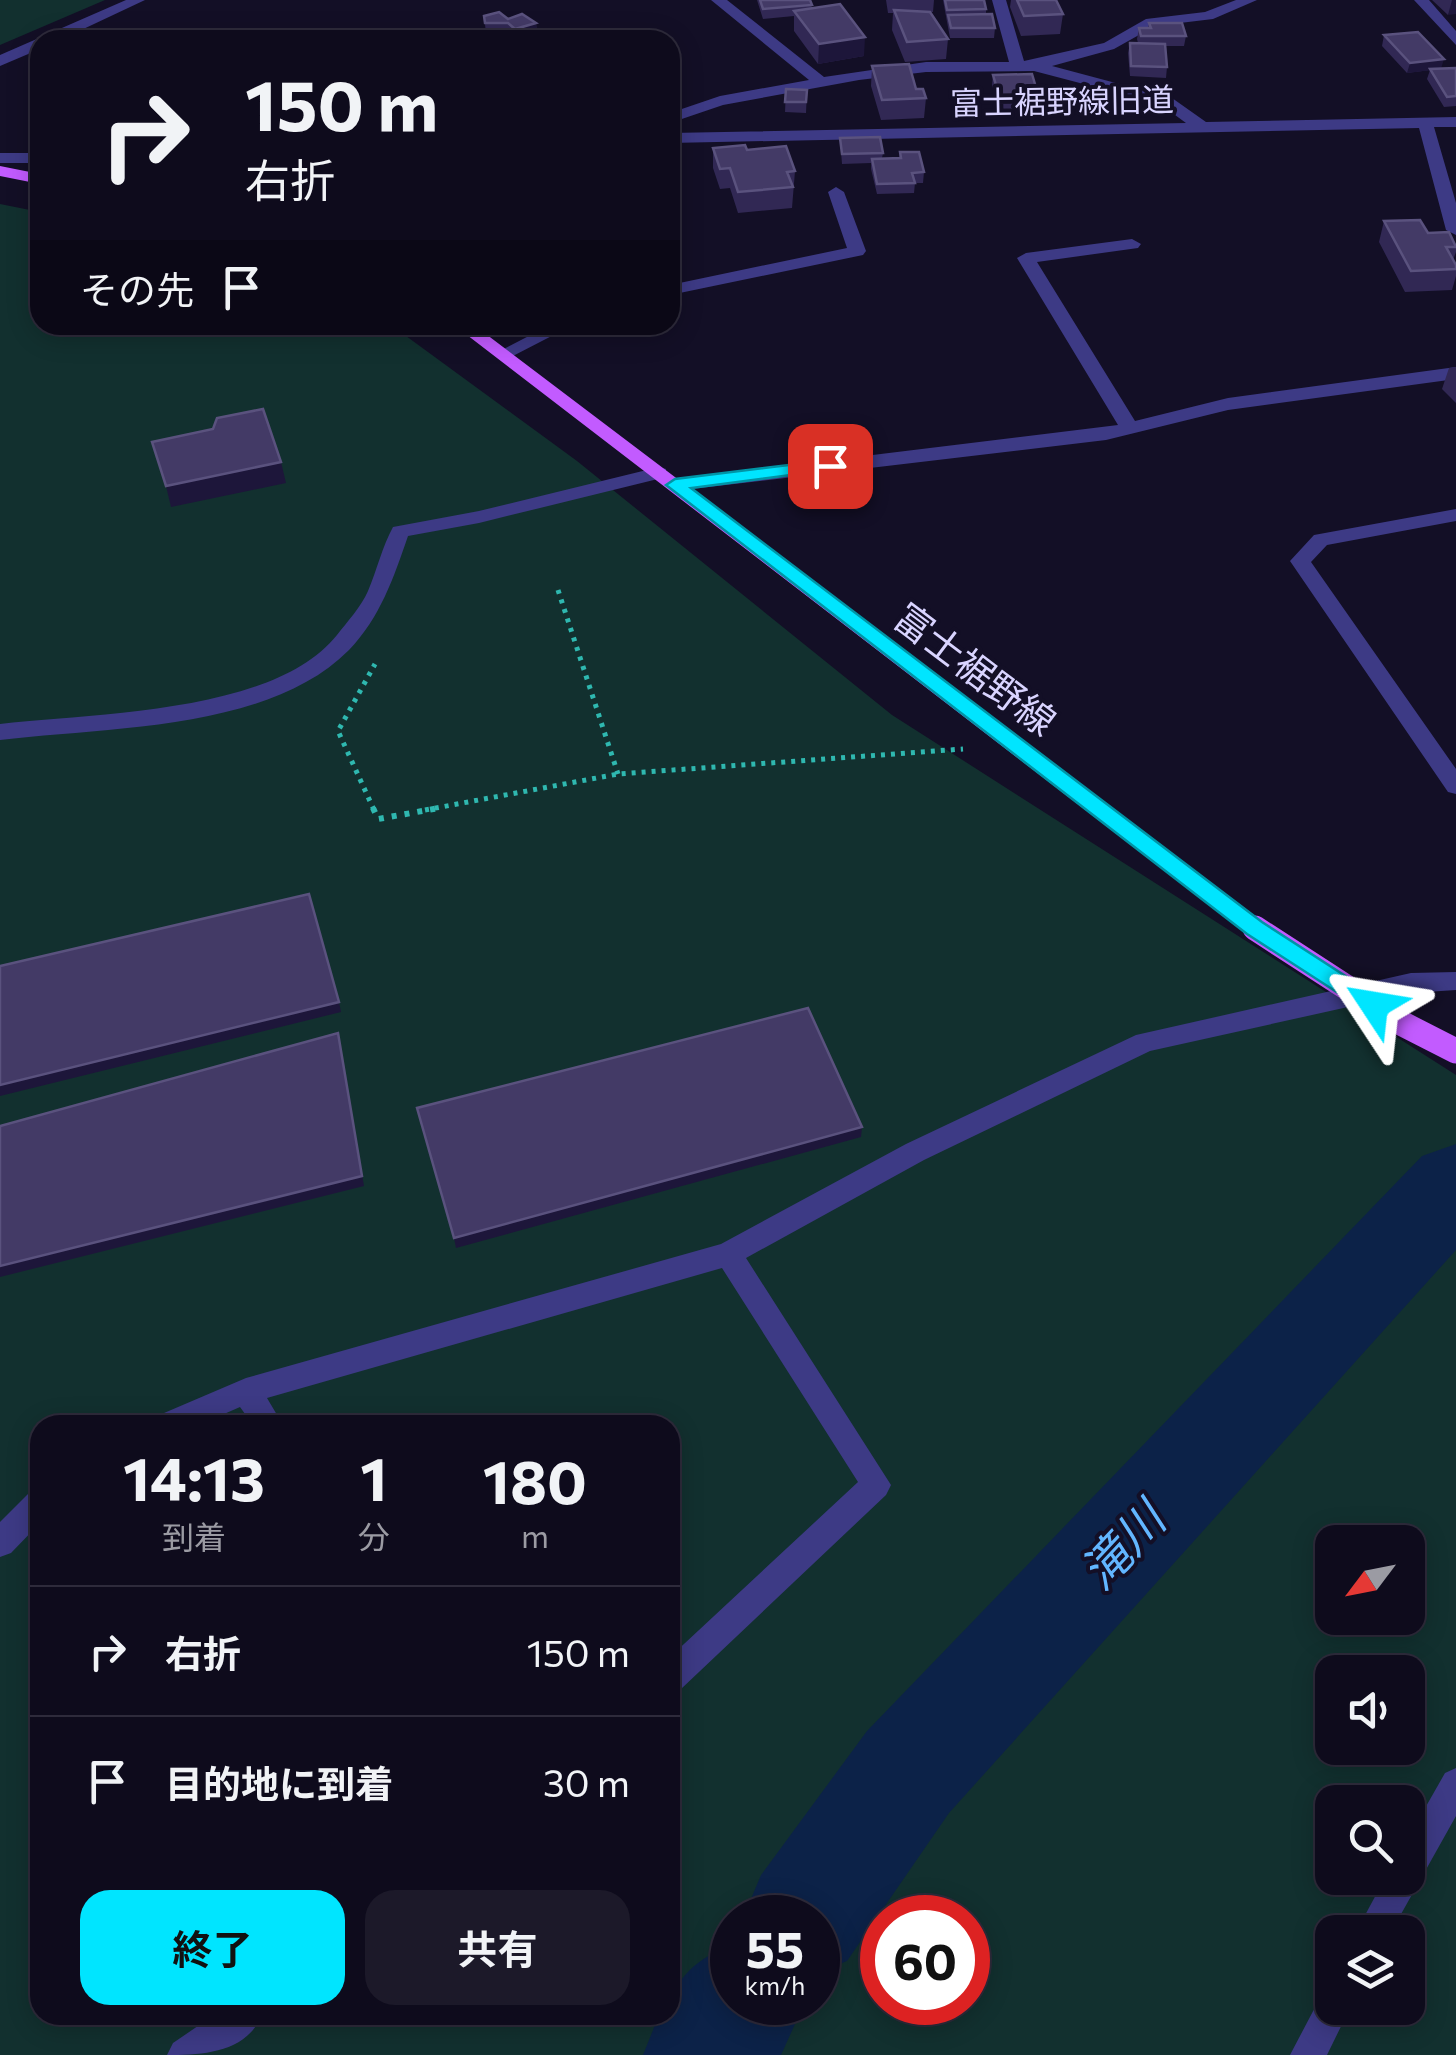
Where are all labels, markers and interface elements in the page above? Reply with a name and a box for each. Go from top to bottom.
text: 150 m [245,60,438,145]
icon: right [80,70,210,200]
street label: 富士裾野線旧道 [950,78,1174,122]
text: 右折 [245,151,335,206]
icon: arrive [214,260,269,315]
text: その先 [80,265,194,312]
pin [788,424,873,509]
icon: arrive [803,439,858,494]
street label: 富士裾野線 [886,592,1066,744]
position arrow [1322,953,1426,1057]
text: 14:13 [123,1440,265,1513]
text: 1 [360,1440,387,1513]
text: 180 [483,1443,587,1516]
water label: 滝川 [1067,1485,1179,1599]
text: m [521,1515,549,1555]
text: 到着 [162,1516,226,1556]
text: 分 [358,1516,390,1556]
north arrow [1315,1525,1425,1635]
map controls [1315,1525,1425,2025]
icon: right [80,1624,135,1679]
text: 150 m [527,1628,630,1675]
text: 右折 [165,1629,241,1676]
button: sound [1315,1655,1425,1765]
icon: arrive [80,1754,135,1809]
text: 30 m [543,1758,630,1805]
text: 目的地に到着 [165,1759,393,1806]
button: search [1315,1785,1425,1895]
button: 終了 [80,1890,345,2005]
button: 共有 [365,1890,630,2005]
speed limit sign: 60 [860,1895,990,2025]
button: layers [1315,1915,1425,2025]
text: 55 [746,1917,804,1978]
text: km/h [745,1970,805,2000]

